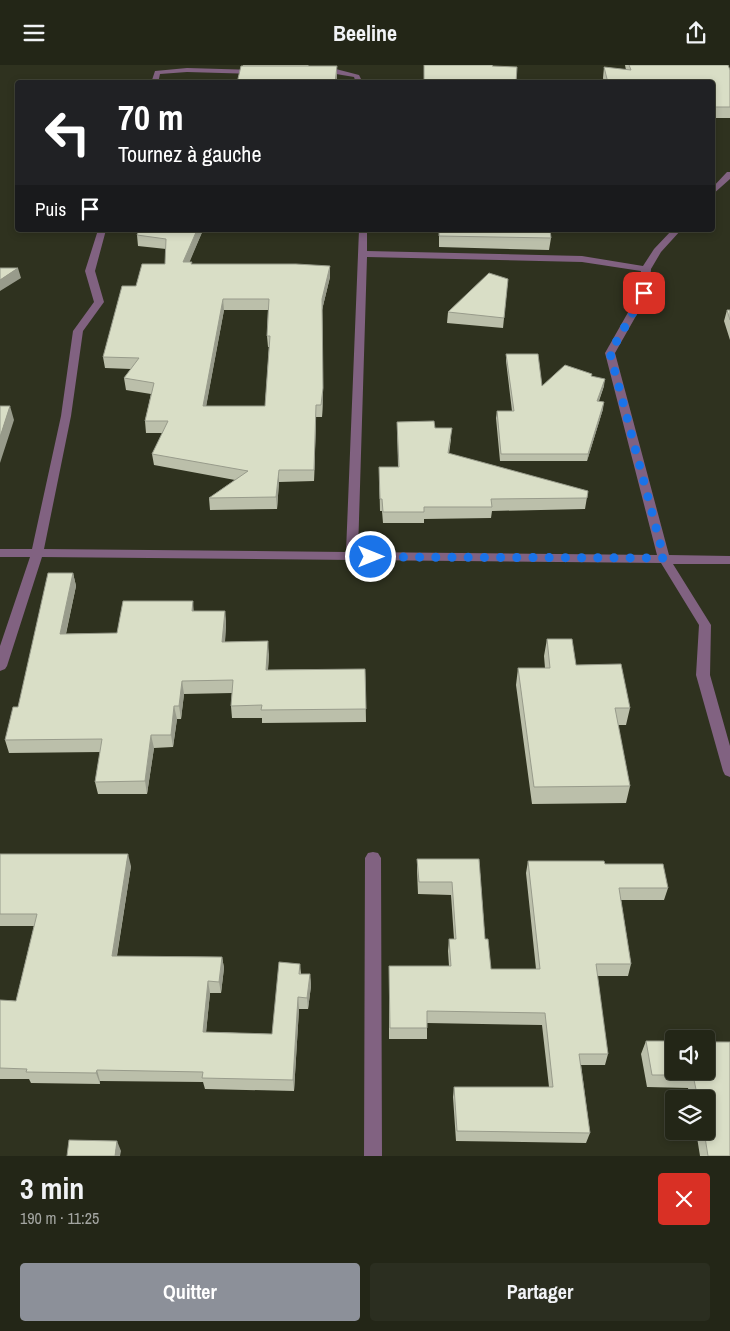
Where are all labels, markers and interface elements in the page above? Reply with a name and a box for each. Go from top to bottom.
text: Beeline [333,18,397,48]
icon: menu [20,19,48,47]
icon: share [682,19,710,47]
text: 70 m [118,94,183,141]
icon: left [35,100,100,165]
text: Tournez à gauche [118,139,261,169]
icon: arrive [76,195,104,223]
text: Puis [35,196,66,222]
pin [623,272,665,314]
icon: arrive [630,279,658,307]
position arrow [344,530,396,582]
map controls [665,1030,715,1140]
button: sound [665,1030,715,1080]
button: layers [665,1090,715,1140]
text: 3 min [20,1168,84,1208]
button: close [658,1173,710,1225]
text: 190 m · 11:25 [20,1207,99,1229]
button: Quitter [20,1263,360,1321]
button: Partager [370,1263,710,1321]

